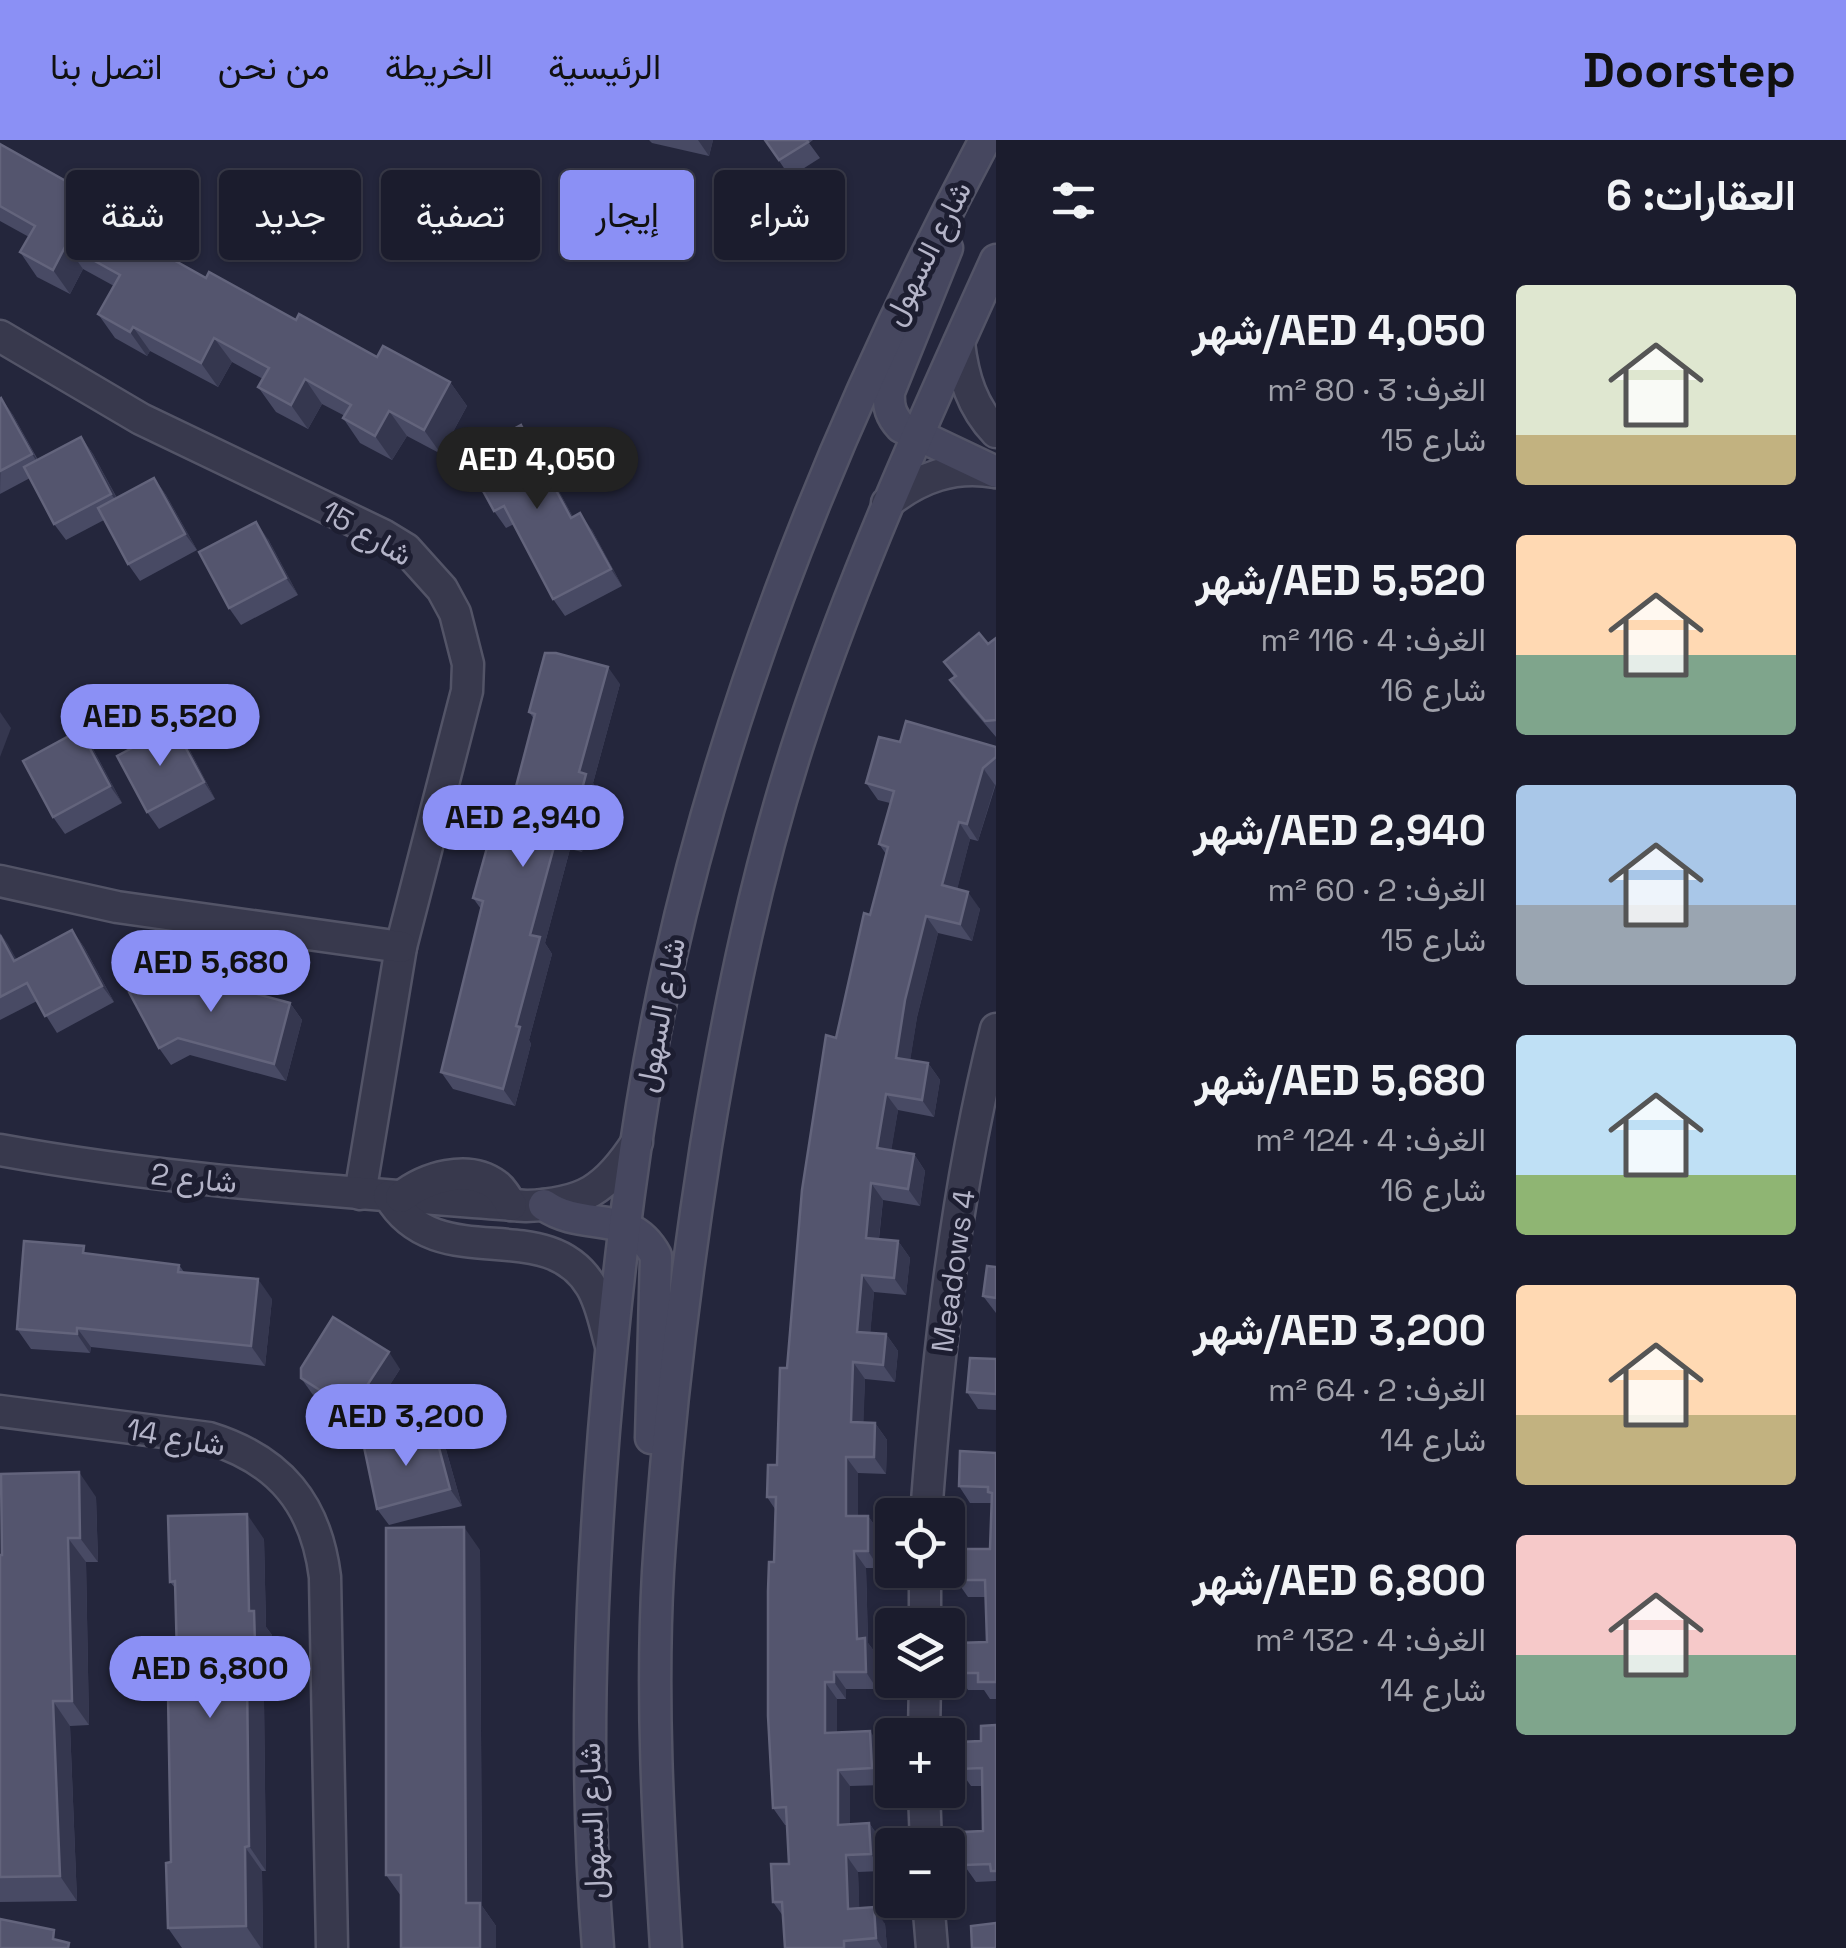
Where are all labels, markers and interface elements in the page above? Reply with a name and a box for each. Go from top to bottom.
text: Doorstep [1583,40,1796,101]
text: اتصل بنا [50,45,163,89]
text: من نحن [218,45,330,89]
text: الخريطة [385,45,493,89]
text: الرئيسية [548,45,661,89]
text: العقارات: 6 [1606,169,1796,222]
chip: شقة [66,170,199,260]
chip: جديد [219,170,361,260]
chip: تصفية [381,170,540,260]
chip: إيجار [560,170,694,260]
chip: شراء [714,170,845,260]
icon: filters [1046,173,1101,228]
street label: شارع السهول [874,174,981,332]
text: AED 4,050/شهر [1192,304,1486,357]
icon: home [1596,325,1716,445]
text: الغرف: 3 · 80 m² [1267,370,1486,410]
text: شارع 15 [1381,420,1486,460]
pin: AED 4,050 [423,427,651,512]
text: AED 4,050 [458,439,616,479]
street label: شارع 15 [314,491,419,575]
text: AED 5,520/شهر [1195,554,1486,607]
icon: home [1596,575,1716,695]
text: الغرف: 4 · 116 m² [1261,620,1486,660]
text: شارع 16 [1380,670,1486,710]
pin: AED 5,520 [46,684,274,769]
text: AED 5,520 [83,696,237,736]
pin: AED 2,940 [409,785,637,870]
text: AED 2,940 [445,797,601,837]
text: AED 2,940/شهر [1193,804,1486,857]
icon: home [1596,825,1716,945]
text: الغرف: 2 · 60 m² [1268,870,1486,910]
text: شارع 15 [1381,920,1486,960]
pin: AED 5,680 [97,930,325,1015]
street label: شارع السهول [626,934,695,1096]
text: AED 5,680 [133,942,289,982]
text: AED 5,680/شهر [1195,1054,1486,1107]
icon: home [1596,1075,1716,1195]
text: الغرف: 4 · 124 m² [1255,1120,1486,1160]
street label: شارع 2 [149,1154,239,1203]
text: شارع 16 [1380,1170,1486,1210]
street label: Meadows 4 [922,1187,984,1355]
text: AED 3,200/شهر [1193,1304,1486,1357]
icon: home [1596,1325,1716,1445]
text: الغرف: 2 · 64 m² [1268,1370,1486,1410]
pin: AED 3,200 [292,1384,520,1469]
text: AED 3,200 [328,1396,484,1436]
street label: شارع 14 [124,1409,228,1466]
text: شارع 14 [1380,1420,1486,1460]
map controls [875,1498,965,1918]
button: locate [875,1498,965,1588]
text: AED 6,800/شهر [1192,1554,1486,1607]
icon: home [1596,1575,1716,1695]
button: layers [875,1608,965,1698]
text: الغرف: 4 · 132 m² [1255,1620,1486,1660]
pin: AED 6,800 [96,1636,324,1721]
text: AED 6,800 [131,1648,289,1688]
text: شارع 14 [1380,1670,1486,1710]
button: + [875,1718,965,1808]
street label: شارع السهول [570,1742,615,1900]
button: − [875,1828,965,1918]

